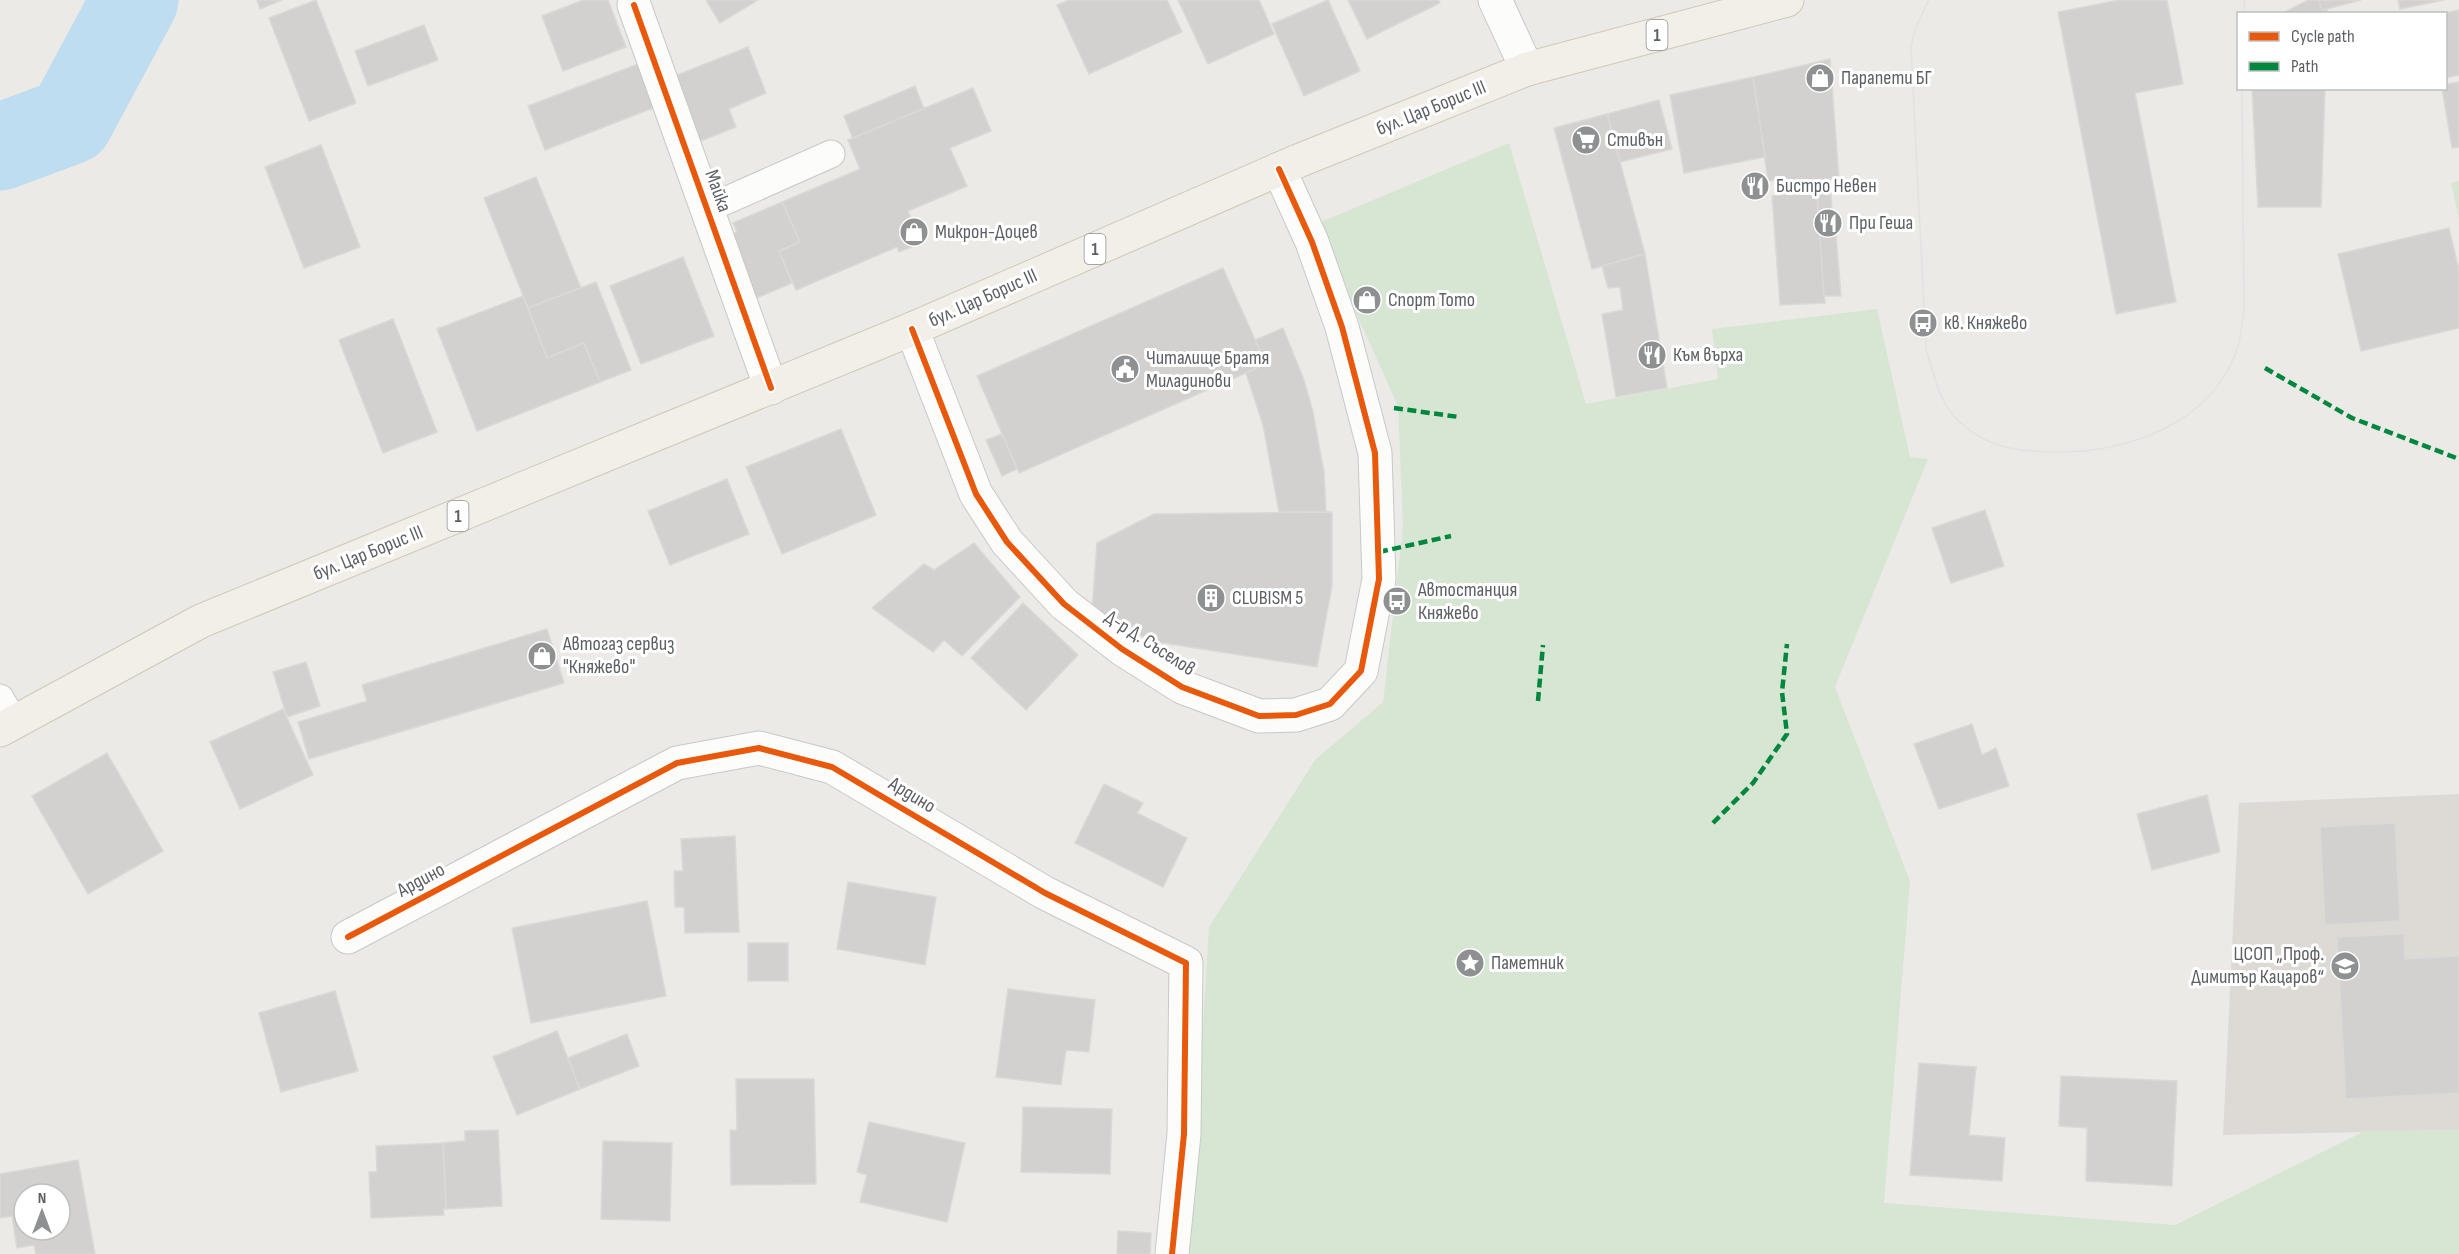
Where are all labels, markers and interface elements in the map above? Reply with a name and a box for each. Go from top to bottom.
legend [2237,12,2447,90]
road number: 1 [1646,20,1668,50]
text: Cycle path [2291,26,2355,47]
text: Path [2291,56,2319,77]
shop icon: Парапети БГ [1804,62,1836,94]
place label: Парапети БГ [1841,66,1932,90]
street label: бул. Цар Борис III [1373,75,1489,141]
supermarket icon: Стивън [1570,124,1602,156]
place label: Стивън [1607,128,1663,152]
street label: Майка [699,167,737,215]
restaurant icon: Бистро Невен [1739,170,1771,202]
place label: Бистро Невен [1776,174,1877,198]
restaurant icon: При Геша [1812,207,1844,239]
place label: При Геша [1849,211,1913,235]
shop icon: Микрон-Доцев [898,216,930,248]
place label: Микрон-Доцев [935,220,1038,244]
road number: 1 [1084,234,1106,264]
street label: бул. Цар Борис III [925,263,1041,333]
shop icon: Спорт Тото [1351,284,1383,316]
place label: Спорт Тото [1388,288,1475,312]
bus stop icon: кв. Княжево [1907,307,1939,339]
place label: кв. Княжево [1944,311,2027,335]
restaurant icon: Към върха [1636,339,1668,371]
place label: Към върха [1673,343,1743,367]
place label: Читалище Братя Миладинови [1146,346,1269,393]
public building icon: Читалище Братя Миладинови [1109,353,1141,385]
road number: 1 [448,501,468,531]
street label: бул. Цар Борис III [310,520,426,586]
place label: Автостанция Княжево [1417,578,1517,625]
building icon: CLUBISM 5 [1195,582,1227,614]
bus stop icon: Автостанция Княжево [1381,585,1413,617]
place label: CLUBISM 5 [1232,586,1303,610]
street label: Д-р Д. Съселов [1100,605,1200,681]
place label: Автогаз сервиз "Княжево" [562,632,674,679]
shop icon: Автогаз сервиз "Княжево" [526,640,558,672]
street label: Ардино [883,771,940,818]
street label: Ардино [392,858,449,903]
place label: ЦСОП „Проф. Димитър Кацаров“ [2191,942,2324,989]
place icon: Паметник [1454,947,1486,979]
school or university icon: ЦСОП „Проф. Димитър Кацаров“ [2329,950,2361,982]
place label: Паметник [1491,951,1564,975]
north arrow [12,1182,72,1242]
text: N [38,1189,46,1208]

